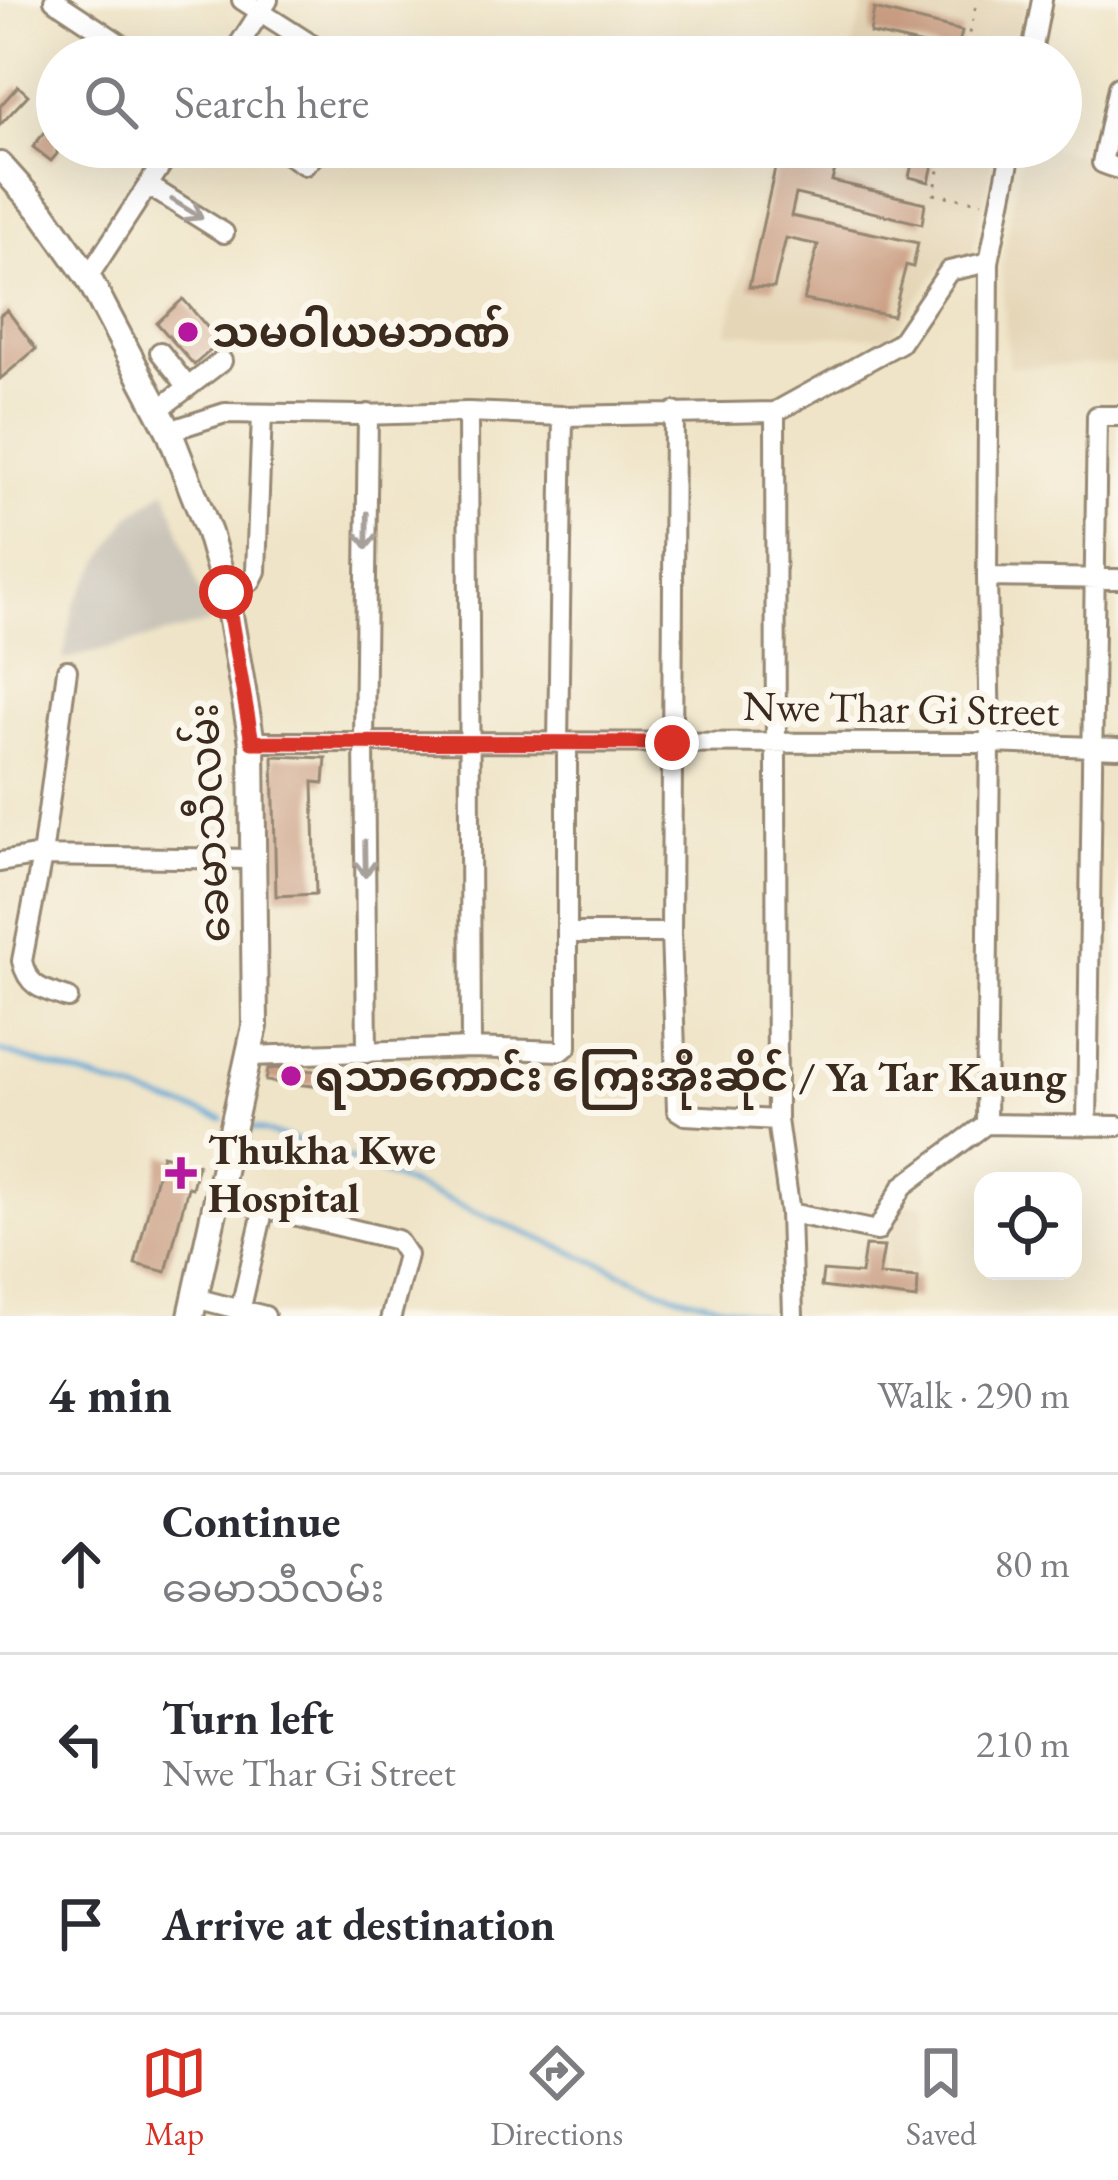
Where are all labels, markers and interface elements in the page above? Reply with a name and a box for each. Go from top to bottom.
search box [36,36,1082,168]
icon: search [78,69,144,135]
text: Search here [174,73,369,131]
one-way arrow [169,197,203,221]
place label: သမဝါယမဘဏ် [212,305,510,360]
marker: သမဝါယမဘဏ် [175,319,201,345]
one-way arrow [355,511,378,550]
route start [199,565,253,619]
street label: Nwe Thar Gi Street [742,678,1060,738]
street label: ခေမာသီလမ်း [175,702,243,944]
route end [645,716,699,770]
one-way arrow [354,839,376,878]
place label: ရသာကောင်း ကြေးအိုးဆိုင် / Ya Tar Kaung [315,1049,1068,1110]
marker: ရသာကောင်း ကြေးအိုးဆိုင် / Ya Tar Kaung [278,1063,304,1089]
place label: Thukha Kwe Hospital [208,1122,436,1225]
marker: Thukha Kwe Hospital [165,1157,197,1189]
map controls [974,1172,1082,1280]
button: locate [974,1172,1082,1280]
text: 4 min [48,1361,172,1427]
text: Walk · 290 m [877,1369,1070,1420]
text: Continue [162,1492,340,1550]
icon: ahead [48,1531,114,1597]
text: 80 m [994,1538,1070,1589]
text: ခေမာသီလမ်း [162,1563,384,1614]
text: Turn left [162,1689,334,1747]
icon: left [48,1711,114,1777]
text: 210 m [976,1718,1070,1769]
text: Nwe Thar Gi Street [162,1747,456,1798]
icon: arrive [48,1891,114,1957]
text: Arrive at destination [162,1895,555,1953]
tab: Map [141,2040,207,2155]
tab: Directions [490,2040,623,2155]
tab: Saved [906,2040,977,2155]

